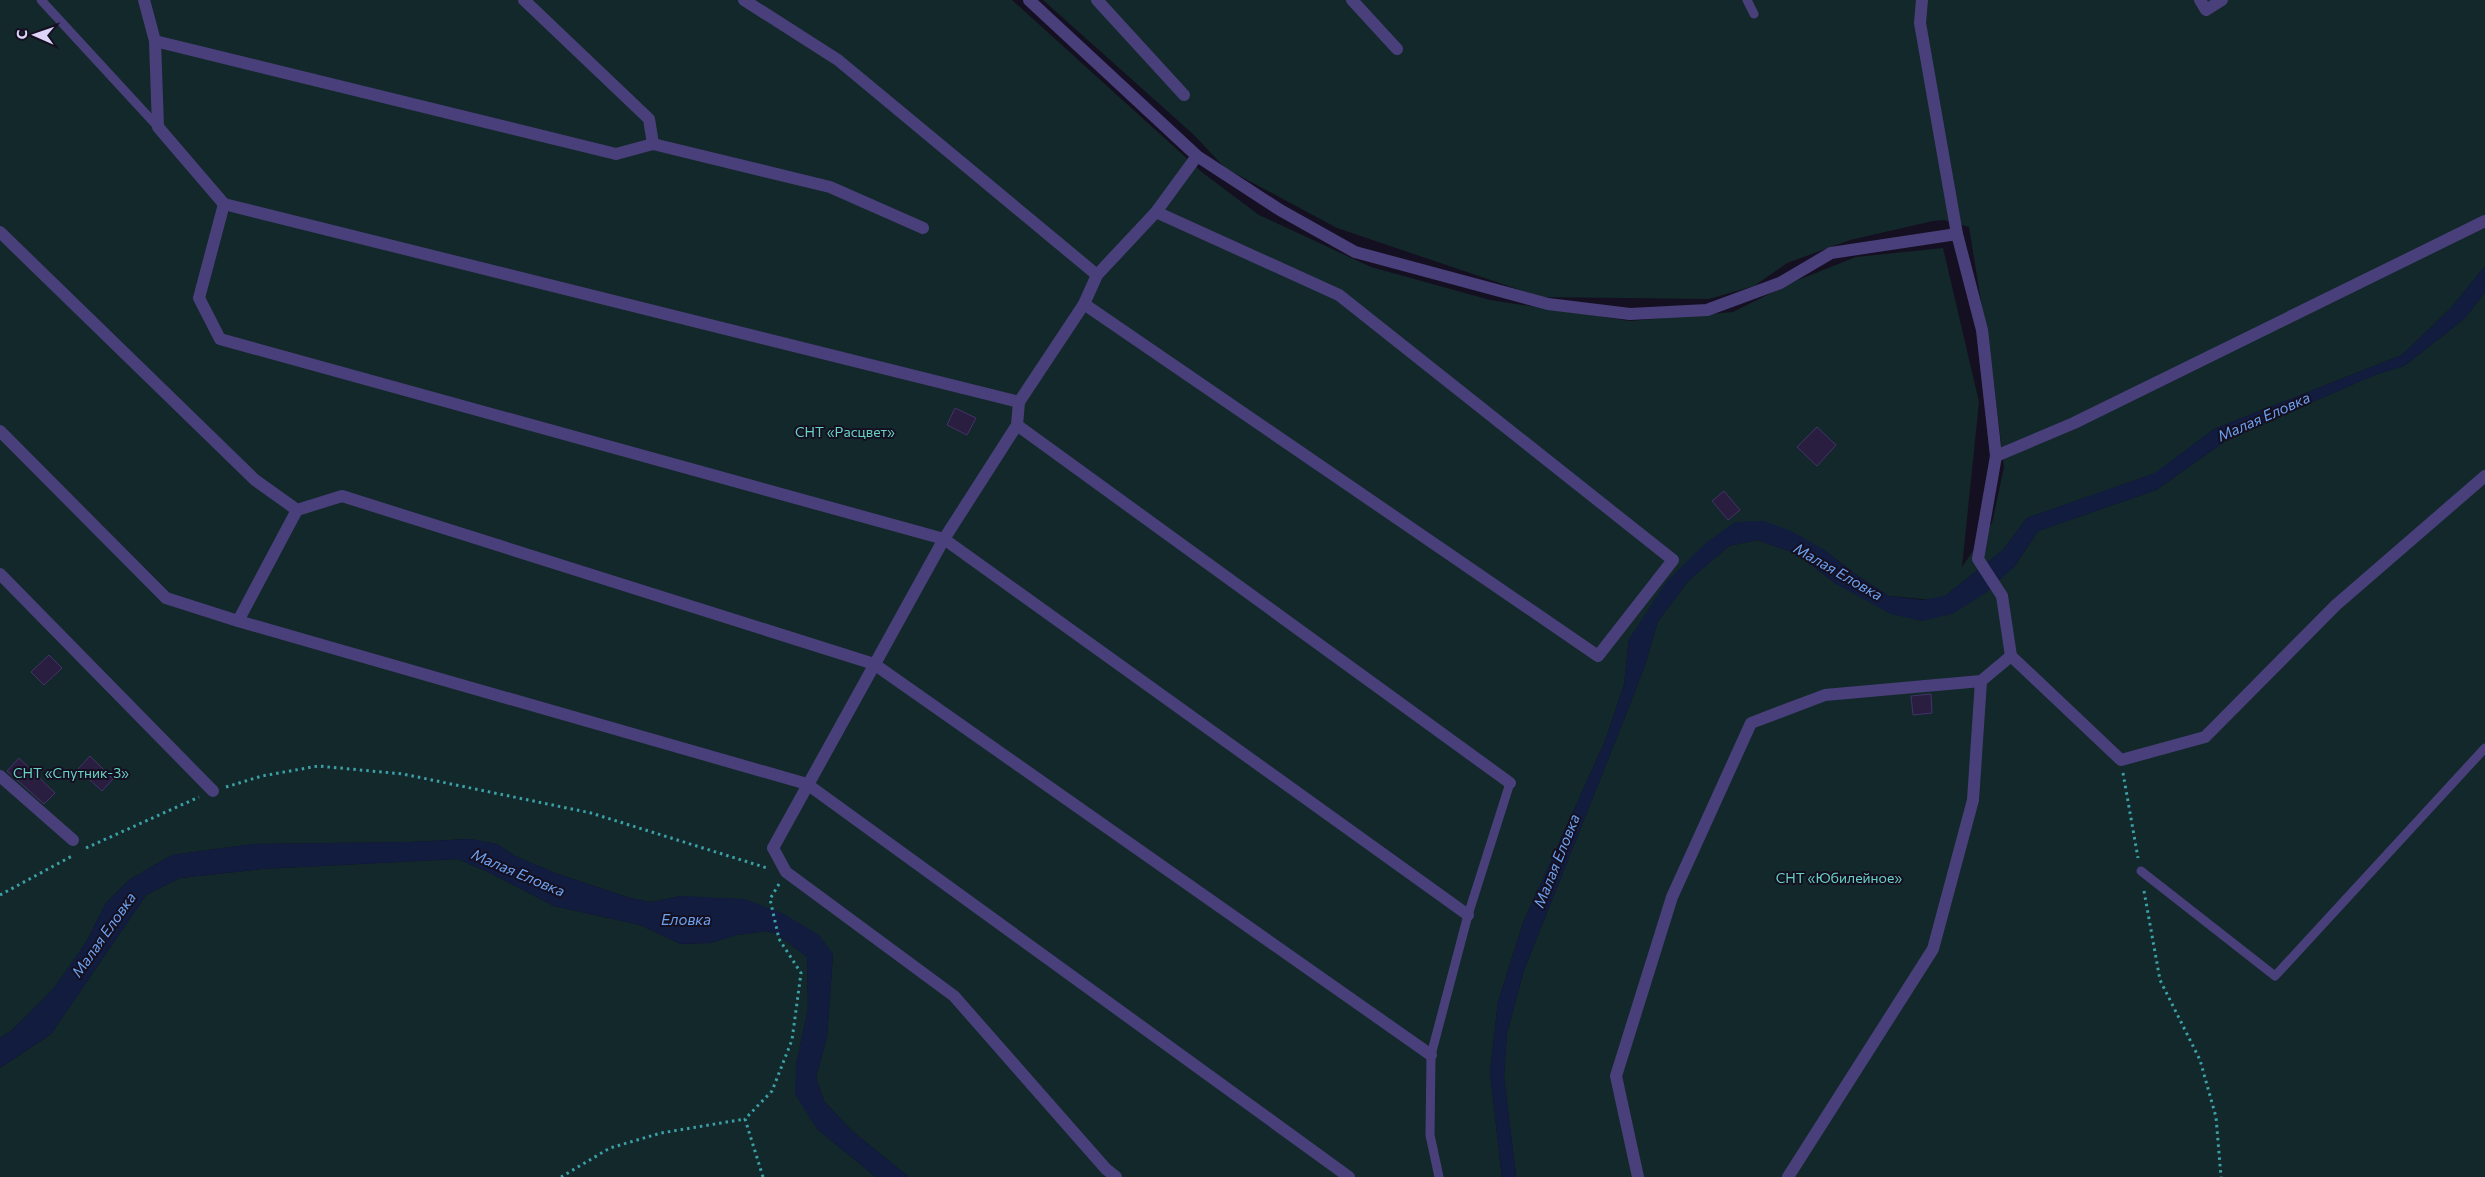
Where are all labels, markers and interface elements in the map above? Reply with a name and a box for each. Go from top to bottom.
north arrow [10,10,60,60]
text: С [13,29,30,40]
water label: Малая Еловка [2215,388,2313,445]
park label: СНТ «Расцвет» [795,423,895,440]
water label: Малая Еловка [1791,538,1886,604]
park label: СНТ «Спутник-3» [13,764,129,781]
water label: Малая Еловка [1529,811,1583,910]
water label: Малая Еловка [469,844,568,900]
park label: СНТ «Юбилейное» [1776,869,1902,886]
water label: Малая Еловка [67,888,139,980]
water label: Еловка [661,910,711,928]

